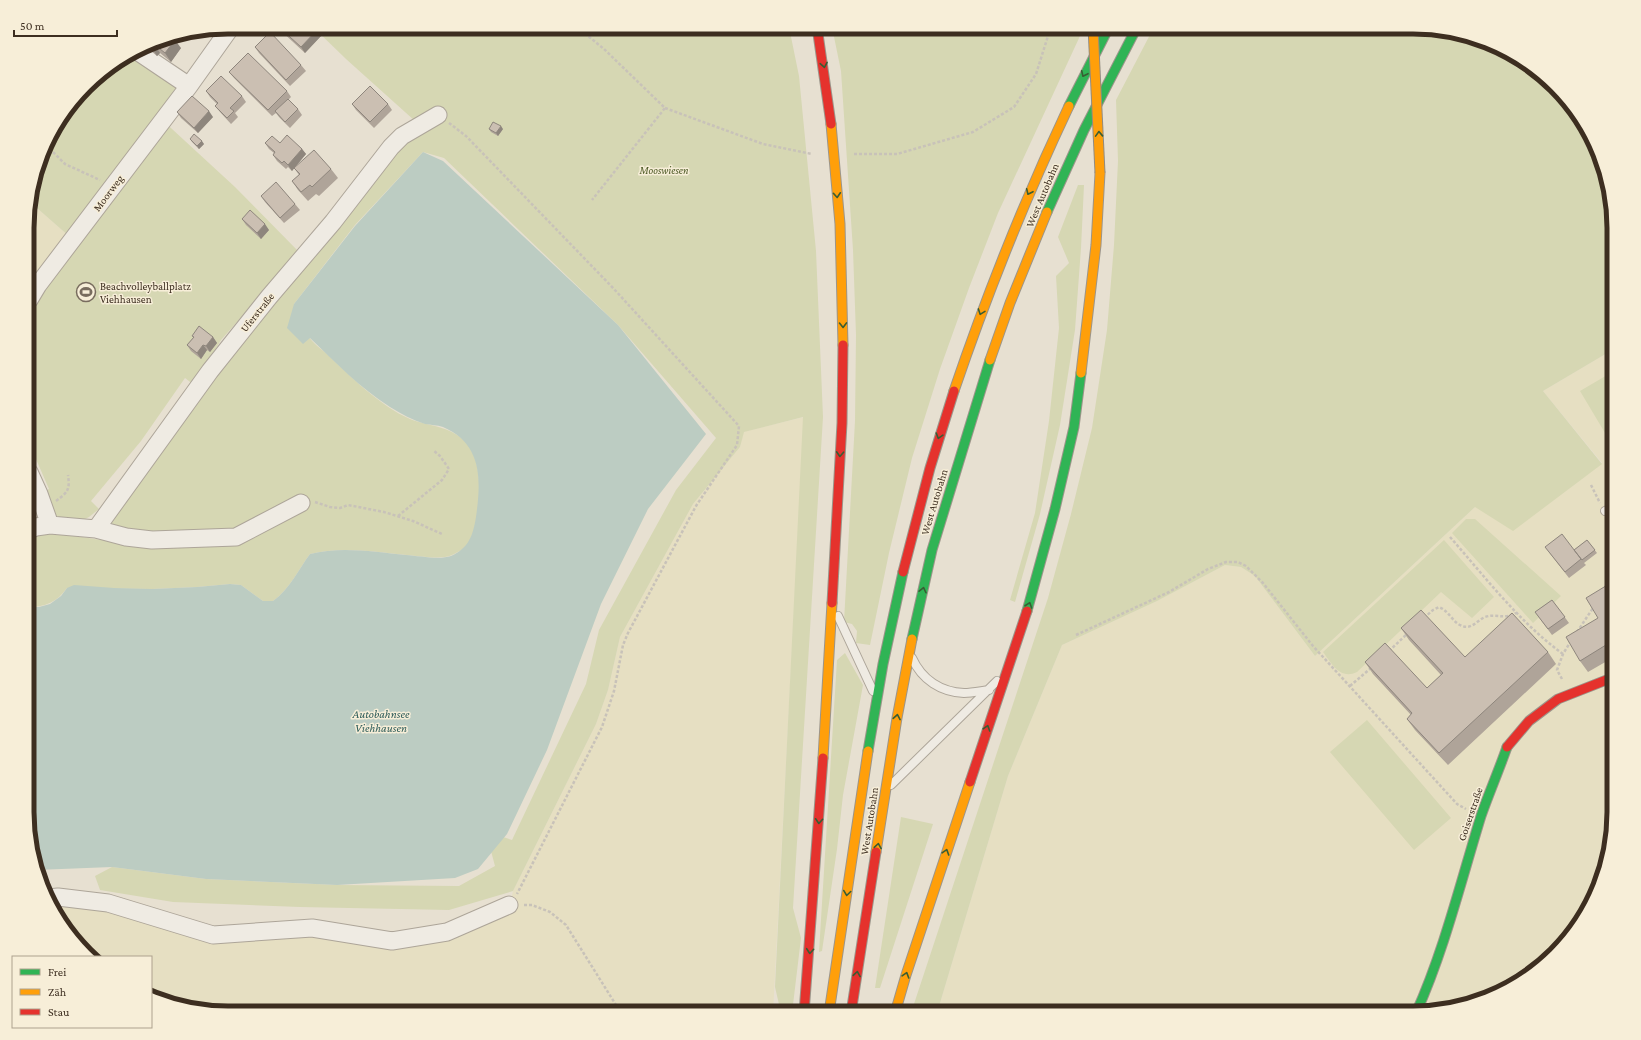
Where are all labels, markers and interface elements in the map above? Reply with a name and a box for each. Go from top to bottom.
scale bar [14,12,117,38]
text: 50 m [20,19,45,33]
one-way arrow [819,62,827,69]
one-way arrow [1081,69,1089,77]
one-way arrow [1095,131,1103,137]
street label: West Autobahn [1023,161,1061,229]
park label: Mooswiesen [638,164,689,176]
street label: Moorweg [91,172,127,214]
one-way arrow [1026,188,1034,195]
one-way arrow [833,192,842,198]
place label: Beachvolleyballplatz Viehhausen [100,280,191,305]
sports icon: Beachvolleyballplatz Viehhausen [75,281,97,303]
street label: Uferstraße [238,290,276,334]
one-way arrow [977,309,985,316]
one-way arrow [838,322,847,328]
one-way arrow [936,432,944,439]
one-way arrow [836,451,844,457]
street label: West Autobahn [918,468,950,536]
one-way arrow [918,587,927,594]
one-way arrow [1024,602,1032,609]
water label: Autobahnsee Viehhausen [351,707,410,735]
one-way arrow [892,714,901,720]
one-way arrow [982,725,991,732]
street label: Goiserstraße [1455,785,1485,842]
street label: West Autobahn [858,786,880,856]
one-way arrow [814,818,823,824]
one-way arrow [873,843,881,849]
one-way arrow [941,848,950,855]
one-way arrow [843,890,852,897]
one-way arrow [806,948,815,954]
legend [12,956,152,1028]
text: Frei [48,965,66,979]
one-way arrow [852,971,861,977]
one-way arrow [901,972,910,979]
text: Zäh [48,985,67,999]
text: Stau [48,1005,70,1019]

